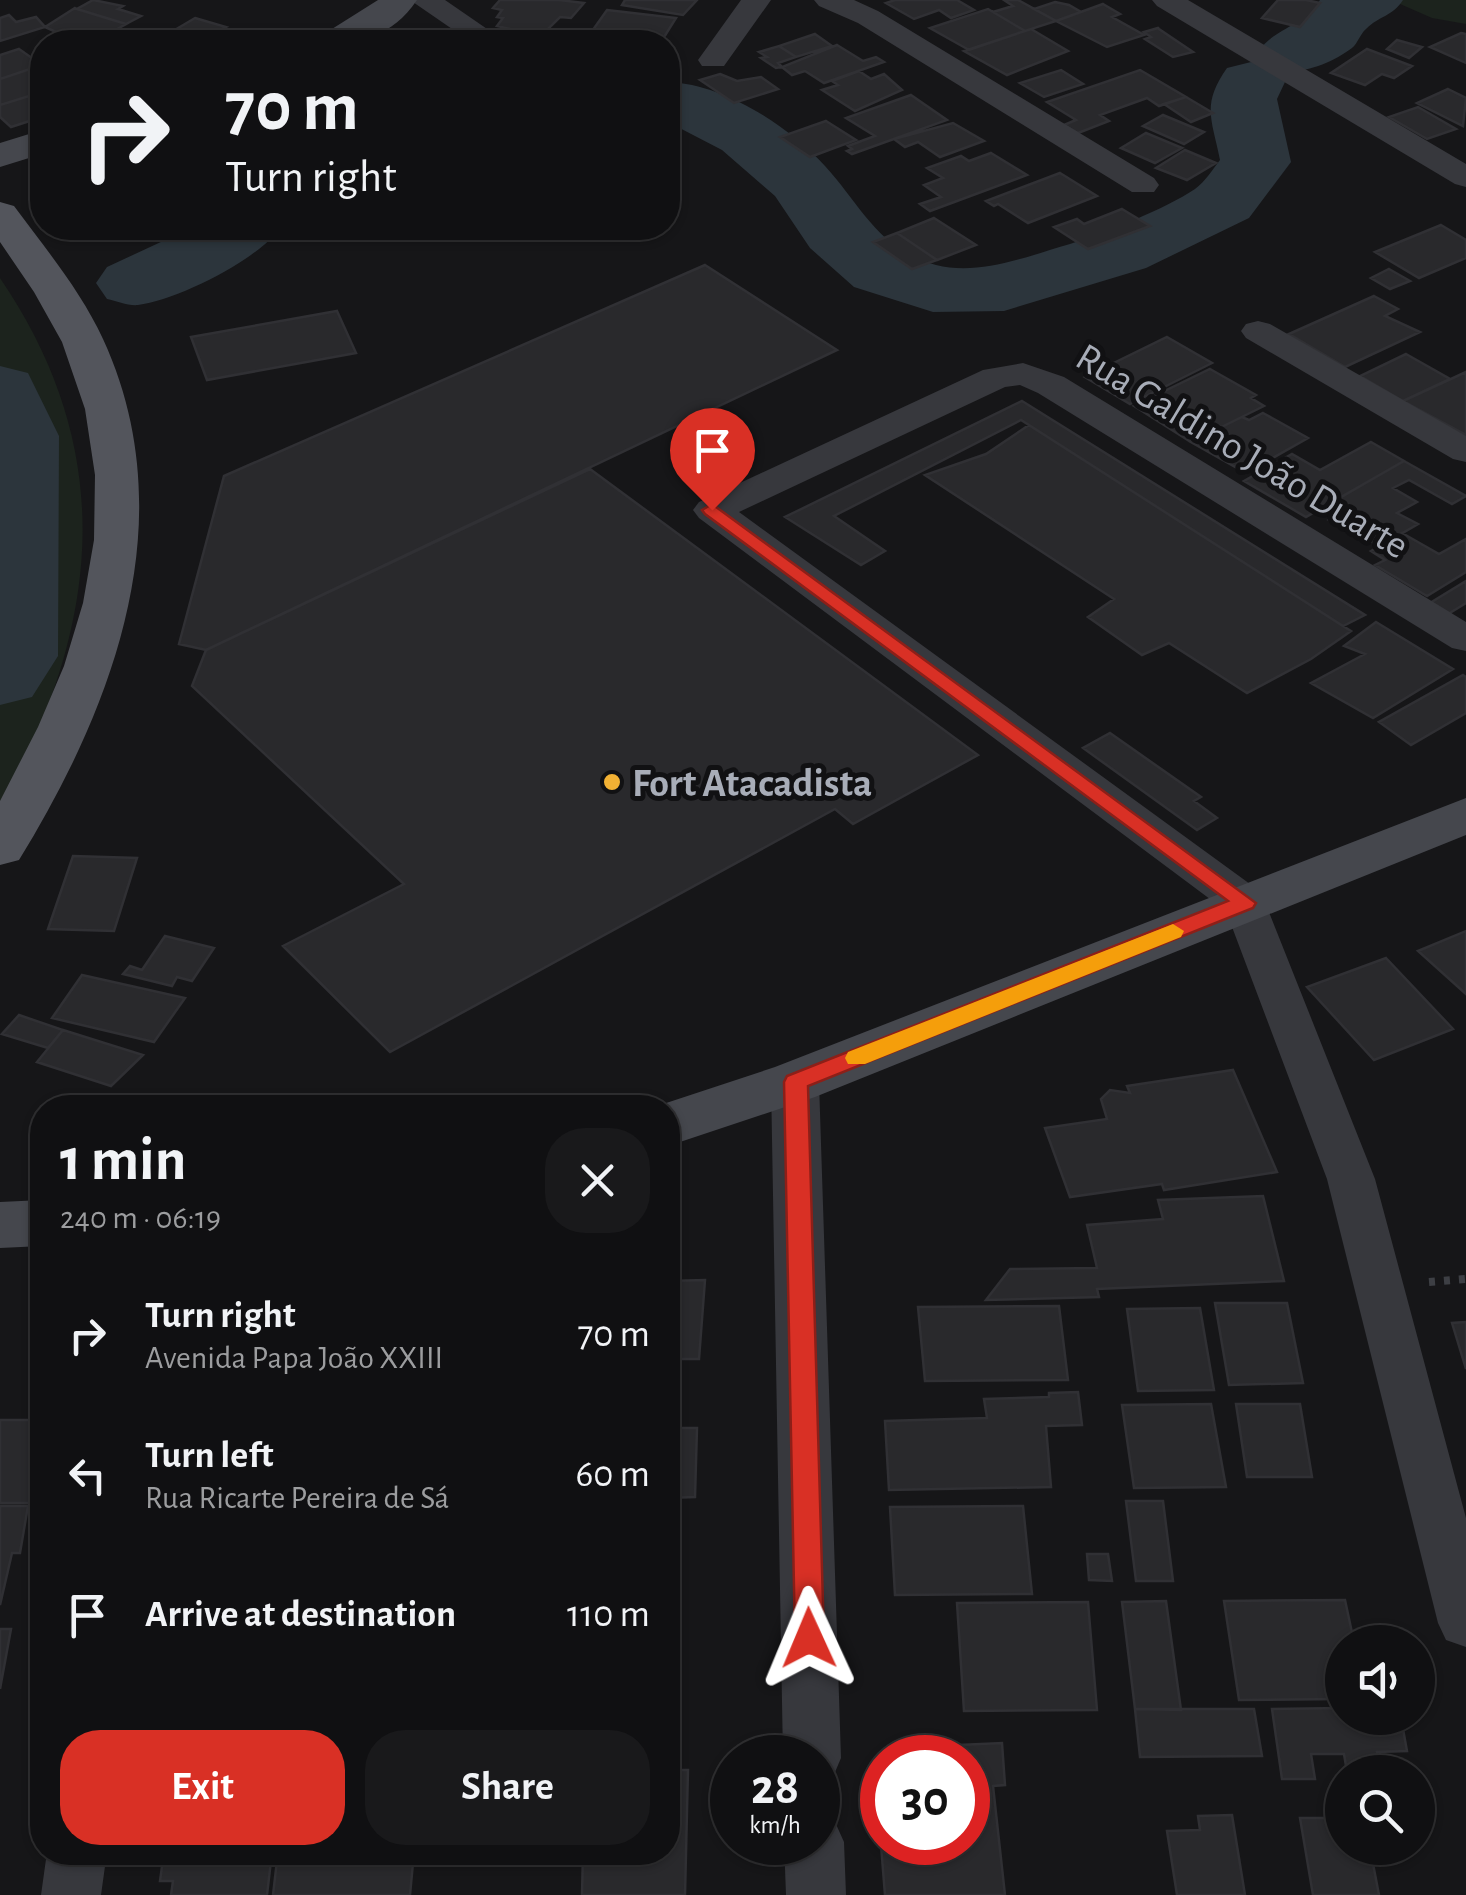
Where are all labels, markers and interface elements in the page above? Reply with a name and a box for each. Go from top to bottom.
icon: right [60,70,190,200]
text: 70 m [225,73,359,143]
text: Turn right [225,155,397,200]
street label: Rua Galdino João Duarte [1069,337,1415,567]
pin [670,408,755,511]
icon: arrive [685,423,740,478]
place label: Fort Atacadista [632,764,872,804]
marker: Fort Atacadista [601,771,623,793]
button: close [545,1128,650,1233]
text: 1 min [60,1131,186,1191]
text: 240 m · 06:19 [60,1202,221,1234]
text: Turn right [145,1297,295,1335]
icon: right [60,1308,115,1363]
text: 70 m [577,1316,650,1354]
text: Avenida Papa João XXIII [145,1342,443,1374]
text: Turn left [145,1437,273,1475]
icon: left [60,1448,115,1503]
text: 60 m [575,1456,650,1494]
text: Rua Ricarte Pereira de Sá [145,1482,449,1514]
position arrow [757,1586,861,1690]
icon: arrive [60,1588,115,1643]
text: Arrive at destination [145,1596,456,1634]
text: 110 m [567,1596,650,1634]
map controls [1325,1625,1435,1865]
button: sound [1325,1625,1435,1735]
button: Exit [60,1730,345,1845]
button: Share [365,1730,650,1845]
speed limit sign: 30 [860,1735,990,1865]
button: search [1325,1755,1435,1865]
text: 28 [751,1763,799,1813]
text: km/h [749,1813,801,1838]

